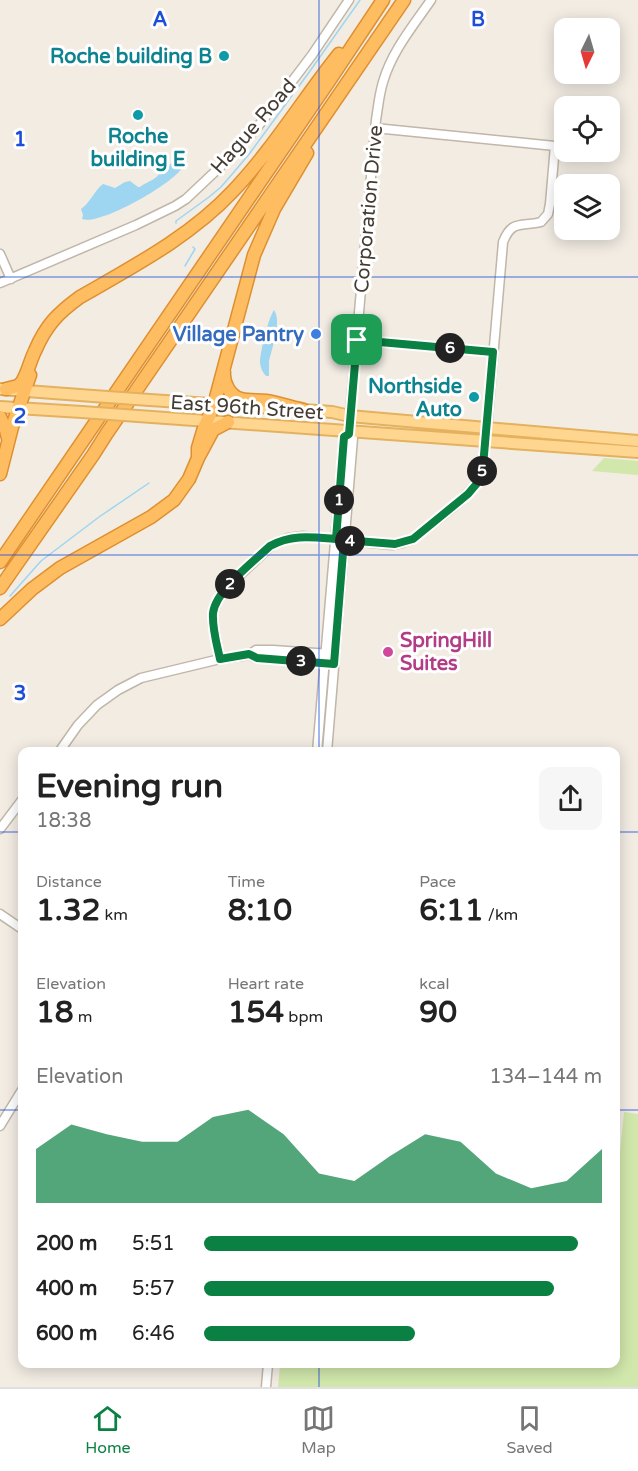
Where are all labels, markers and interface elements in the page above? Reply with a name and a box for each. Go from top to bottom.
text: A [153,8,168,32]
text: B [471,8,485,32]
north arrow [554,18,620,84]
map controls [554,18,620,240]
place label: Roche building B [50,45,212,69]
marker: Roche building B [217,49,231,63]
street label: Hague Road [206,74,301,179]
button: locate [554,96,620,162]
marker: Roche building E [131,108,145,122]
street label: Corporation Drive [350,124,388,294]
place label: Roche building E [90,125,186,172]
text: 1 [14,128,26,152]
button: layers [554,174,620,240]
pin [331,314,382,365]
place label: Village Pantry [173,323,304,347]
icon: arrive [340,323,373,356]
marker: Village Pantry [309,327,323,341]
pin: 6 [435,333,465,363]
text: 6 [445,338,455,358]
place label: Northside Auto [368,375,462,422]
marker: Northside Auto [467,390,481,404]
street label: East 96th Street [170,391,325,425]
text: 2 [14,405,26,429]
pin: 5 [467,456,497,486]
text: 5 [477,461,487,481]
pin: 1 [324,485,354,515]
text: 1 [334,490,344,510]
pin: 4 [335,526,365,556]
text: 4 [345,531,355,551]
pin: 2 [215,569,245,599]
text: 2 [225,574,235,594]
place label: SpringHill Suites [400,629,492,676]
marker: SpringHill Suites [381,645,395,659]
pin: 3 [286,646,316,676]
text: 3 [296,651,306,671]
text: 3 [14,682,26,706]
text: Evening run [36,767,223,806]
button: share [539,767,602,830]
text: 18:38 [36,809,91,833]
text: Distance [36,872,102,892]
text: Time [228,872,265,892]
text: Pace [419,872,456,892]
text: 1.32 [36,892,100,929]
text: 8:10 [228,892,292,929]
text: 6:11 [419,892,484,929]
text: km [100,905,128,925]
text: /km [484,905,518,925]
text: Elevation [36,974,106,994]
text: Heart rate [228,974,304,994]
text: kcal [419,974,449,994]
text: 18 [36,994,74,1031]
text: 154 [228,994,284,1031]
text: 90 [419,994,457,1031]
text: m [74,1007,93,1027]
text: bpm [284,1007,323,1027]
text: Elevation [36,1065,123,1089]
text: 134–144 m [489,1065,602,1089]
text: 200 m [36,1232,97,1256]
text: 5:51 [132,1232,175,1256]
text: 400 m [36,1277,97,1301]
text: 5:57 [132,1277,175,1301]
text: 600 m [36,1322,97,1346]
text: 6:46 [132,1322,175,1346]
tab: Home [85,1402,131,1458]
tab: Map [301,1402,336,1458]
tab: Saved [506,1402,553,1458]

